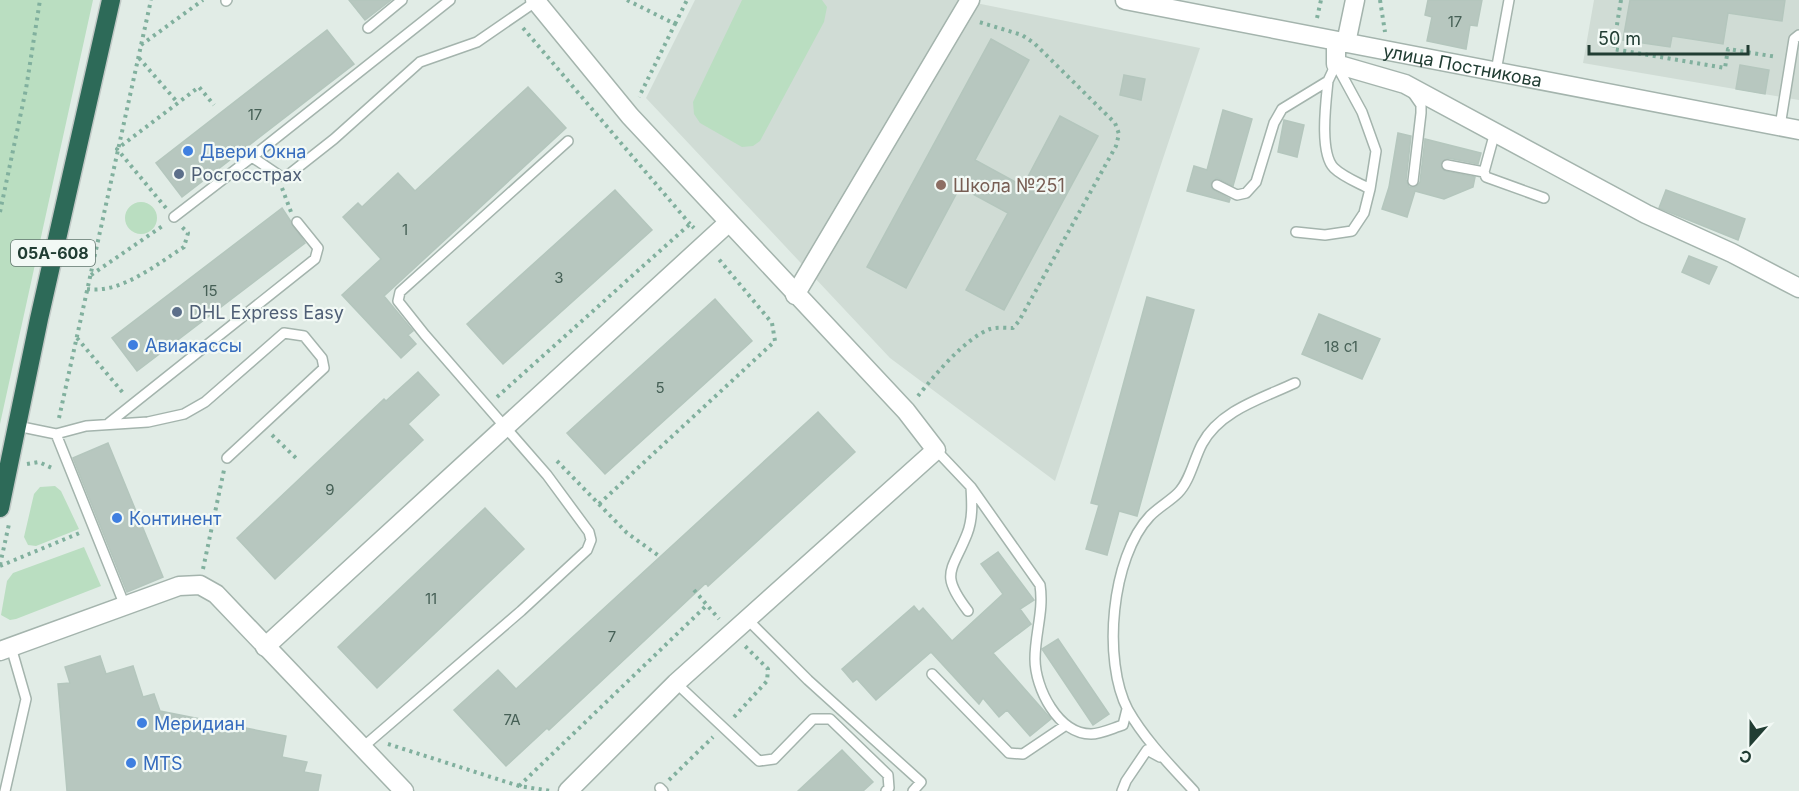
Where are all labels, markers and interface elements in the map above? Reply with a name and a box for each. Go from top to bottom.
house number: 17 [1448,12,1462,31]
scale bar [1589,18,1748,56]
text: 50 m [1598,28,1641,49]
street label: улица Постникова [1382,40,1544,91]
house number: 17 [248,105,262,124]
place label: Двери Окна [200,141,306,162]
marker: Двери Окна [181,144,195,158]
place label: Росгосстрах [191,164,302,185]
marker: Росгосстрах [172,167,186,181]
place label: Школа №251 [953,175,1065,196]
marker: Школа №251 [934,178,948,192]
house number: 1 [402,220,408,239]
road number: 05А-608 [11,240,95,266]
house number: 3 [554,268,564,287]
house number: 15 [202,281,218,300]
place label: DHL Express Easy [189,302,344,323]
marker: DHL Express Easy [170,305,184,319]
place label: Авиакассы [145,335,242,356]
house number: 18 с1 [1324,337,1358,356]
marker: Авиакассы [126,338,140,352]
house number: 5 [655,378,665,397]
house number: 9 [325,480,335,499]
place label: Континент [129,508,222,529]
marker: Континент [110,511,124,525]
house number: 11 [425,589,437,608]
house number: 7 [608,627,616,646]
house number: 7А [503,710,521,729]
place label: Меридиан [154,713,245,734]
north arrow [1721,713,1781,773]
marker: Меридиан [135,716,149,730]
text: С [1736,745,1755,768]
place label: MTS [143,753,182,774]
marker: MTS [124,756,138,770]

